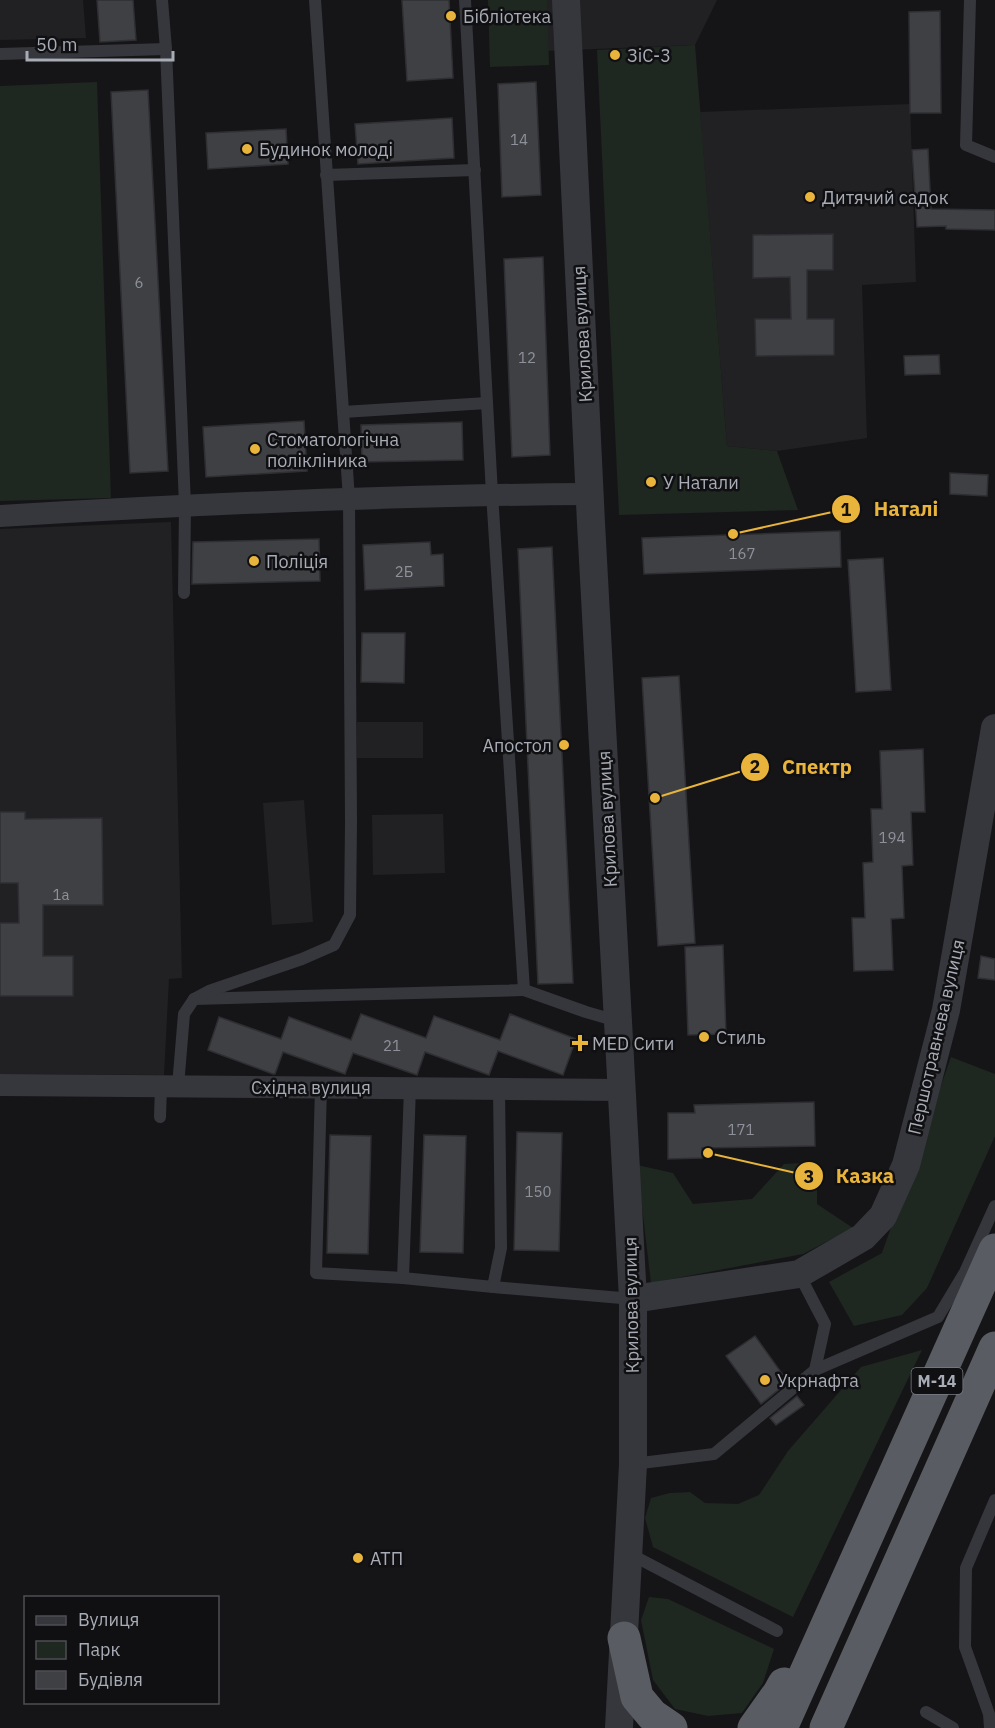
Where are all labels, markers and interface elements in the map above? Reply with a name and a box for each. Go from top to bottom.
place label: Бібліотека [463,5,551,28]
marker: Бібліотека [444,9,458,23]
scale bar [27,24,172,62]
text: 50 m [36,33,78,56]
place label: ЗіС-3 [627,44,671,67]
marker: ЗіС-3 [608,48,622,62]
house number: 14 [510,130,528,149]
place label: Будинок молоді [259,138,393,161]
marker: Будинок молоді [240,142,254,156]
place label: Дитячий садок [822,186,949,209]
marker: Дитячий садок [803,190,817,204]
street label: Крилова вулиця [567,265,597,403]
house number: 6 [134,273,144,292]
house number: 12 [518,348,536,367]
place label: Стоматологічна полікліника [267,428,399,472]
marker: Стоматологічна полікліника [248,442,262,456]
place label: У Натали [663,471,739,494]
marker: У Натали [644,475,658,489]
callout: Наталі [831,490,950,528]
text: Наталі [874,495,938,522]
text: 1 [841,498,852,521]
house number: 167 [728,544,756,563]
place label: Поліція [266,550,328,573]
marker: Поліція [247,554,261,568]
house number: 2Б [395,562,413,581]
place label: Апостол [483,734,552,757]
marker: Апостол [557,738,571,752]
callout: Спектр [740,748,864,786]
street label: Крилова вулиця [592,750,622,888]
text: Спектр [782,753,852,780]
text: 2 [750,755,760,778]
house number: 194 [878,828,906,847]
house number: 1а [52,885,70,904]
street label: Першотравнева вулиця [902,937,970,1137]
place label: Стиль [716,1026,766,1049]
marker: Стиль [697,1030,711,1044]
place label: MED Сити [592,1032,674,1055]
house number: 21 [383,1036,401,1055]
marker: MED Сити [573,1036,587,1050]
street label: Східна вулиця [251,1076,371,1099]
house number: 171 [727,1120,755,1139]
callout: Казка [794,1157,906,1195]
text: Казка [836,1162,894,1189]
text: 3 [804,1165,814,1188]
house number: 150 [524,1182,552,1201]
street label: Крилова вулиця [618,1236,644,1374]
road number: М-14 [912,1368,962,1394]
place label: Укрнафта [777,1369,859,1392]
marker: Укрнафта [758,1373,772,1387]
place label: АТП [370,1547,403,1570]
marker: АТП [351,1551,365,1565]
legend [24,1596,219,1704]
text: Вулиця [78,1608,139,1631]
text: Парк [78,1638,121,1661]
text: Будівля [78,1668,143,1691]

